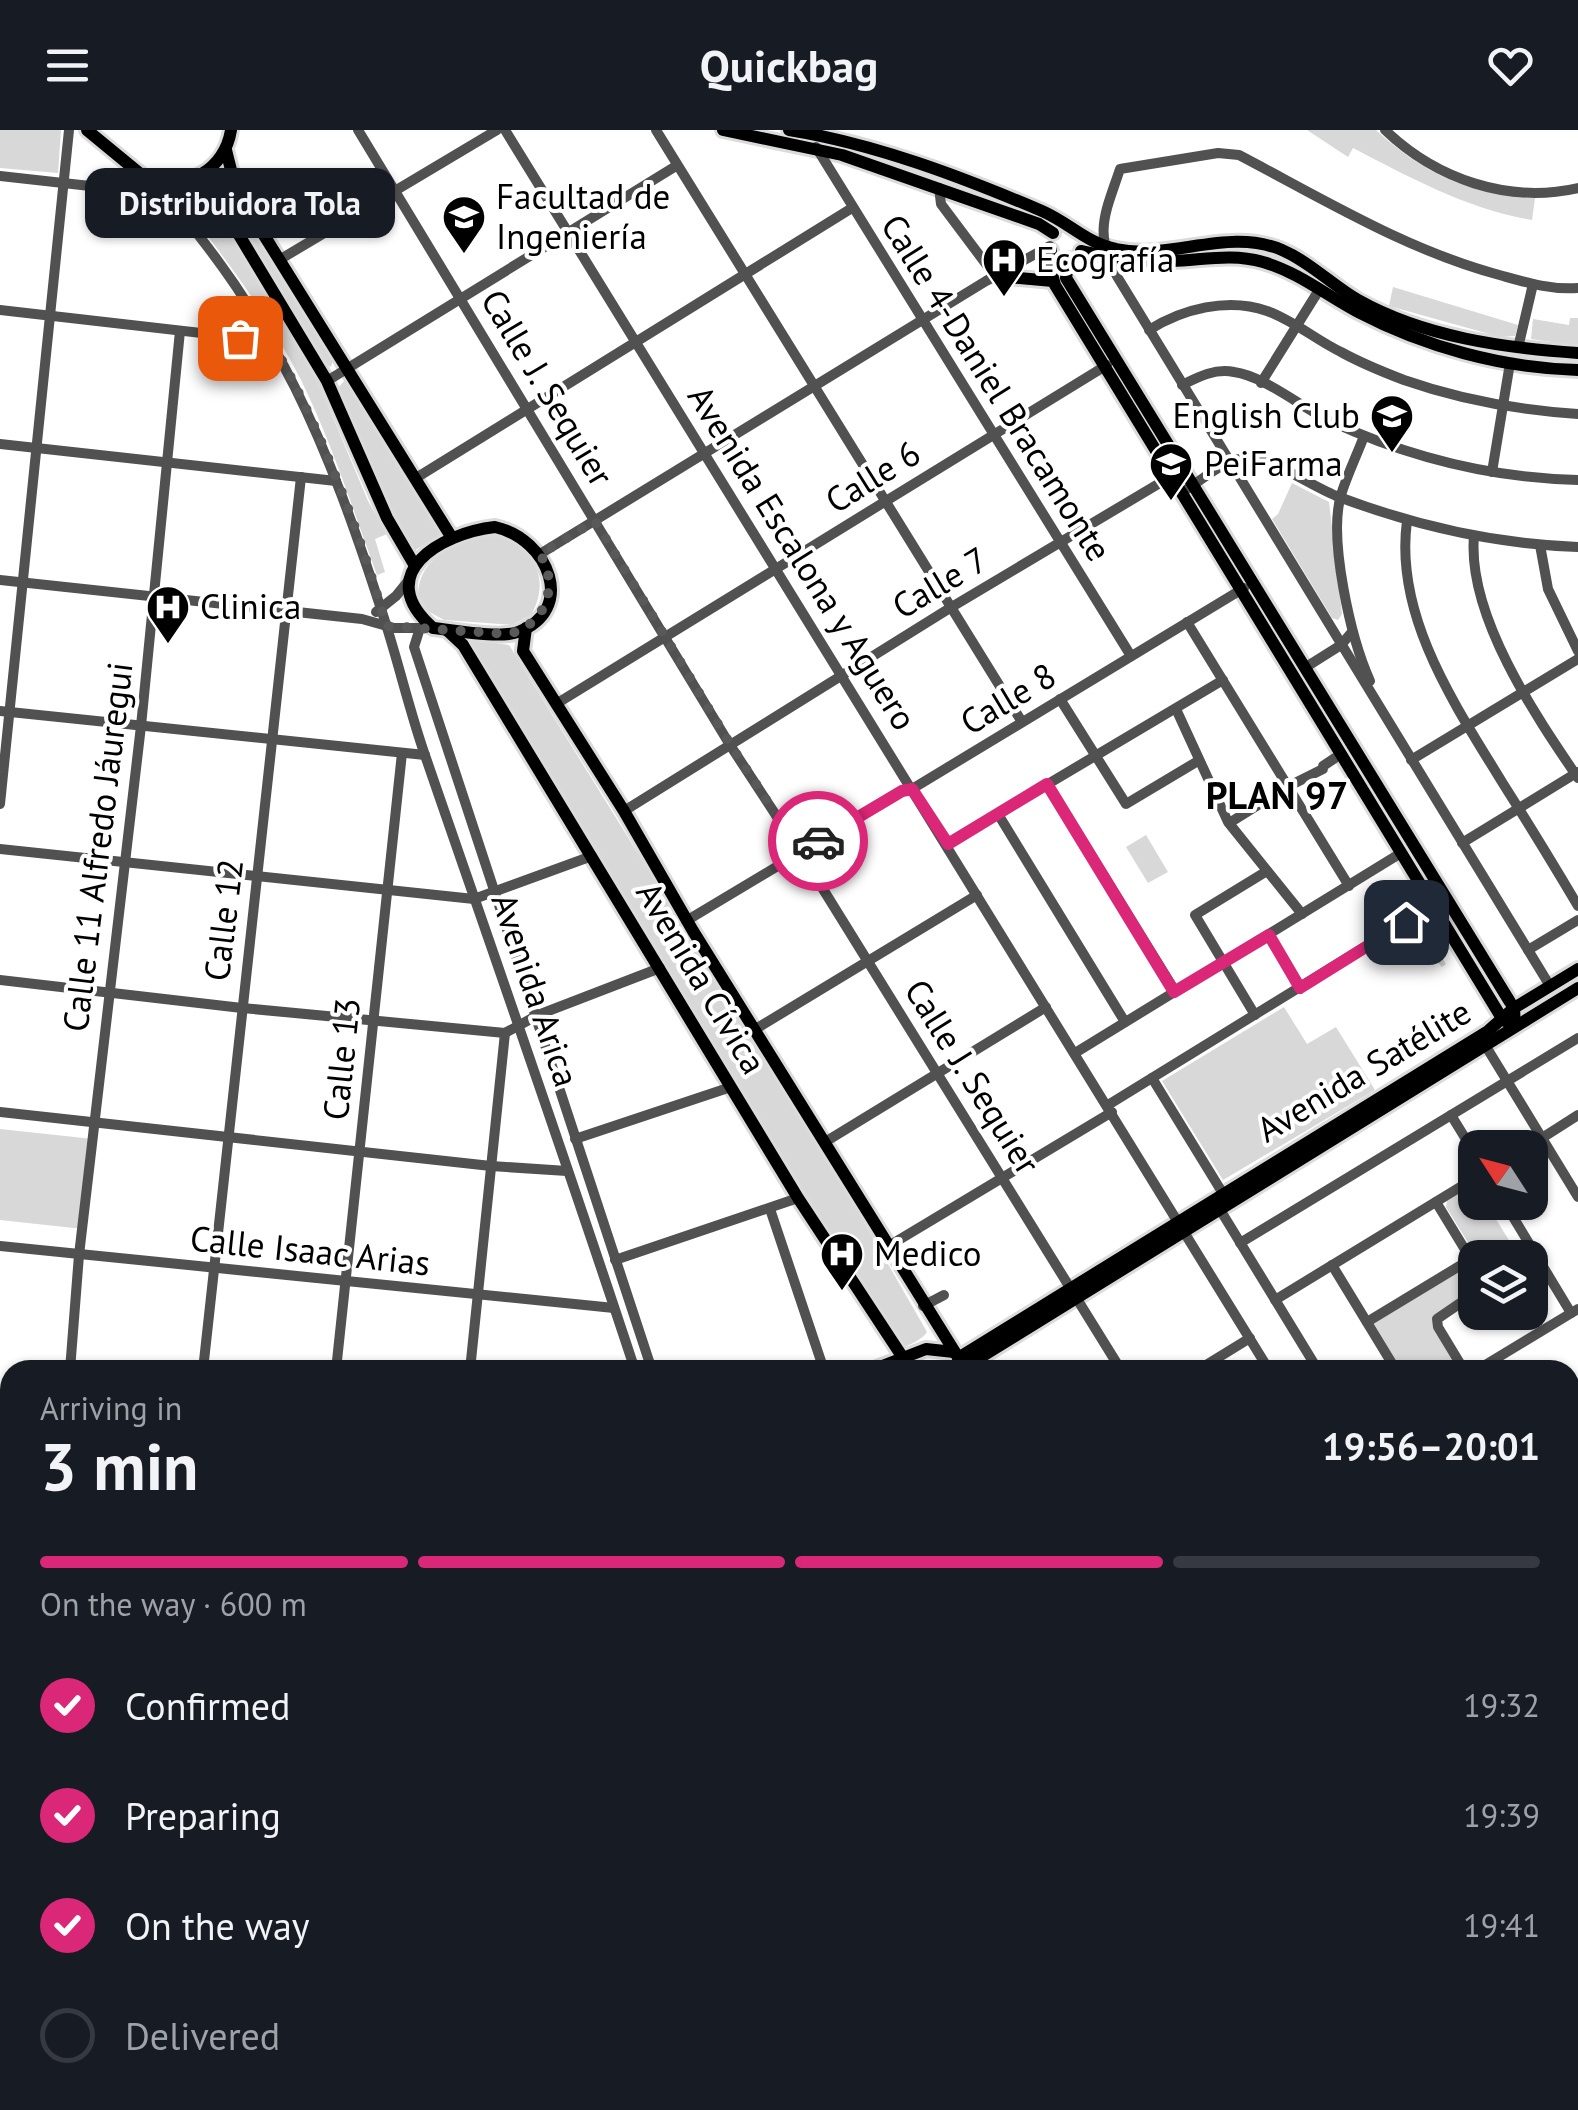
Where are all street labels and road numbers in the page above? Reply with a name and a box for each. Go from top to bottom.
street label: Calle 4-Daniel Bracamonte [871,205,1122,569]
street label: Calle J. Sequier [471,281,625,494]
street label: Avenida Escalona y Aguero [678,377,928,738]
street label: Calle 6 [816,429,928,523]
street label: Calle 7 [883,536,996,628]
street label: Calle 8 [951,652,1064,744]
street label: Calle 11 Alfredo Jáuregui [52,660,142,1034]
street label: Calle 12 [193,856,253,983]
street label: Avenida Cívica [626,873,777,1082]
street label: Avenida Arica [481,887,590,1092]
street label: Calle J. Sequier [895,970,1051,1183]
street label: Avenida Satélite [1248,988,1479,1152]
street label: Calle 13 [312,996,370,1122]
street label: Calle Isaac Arias [188,1215,432,1285]

